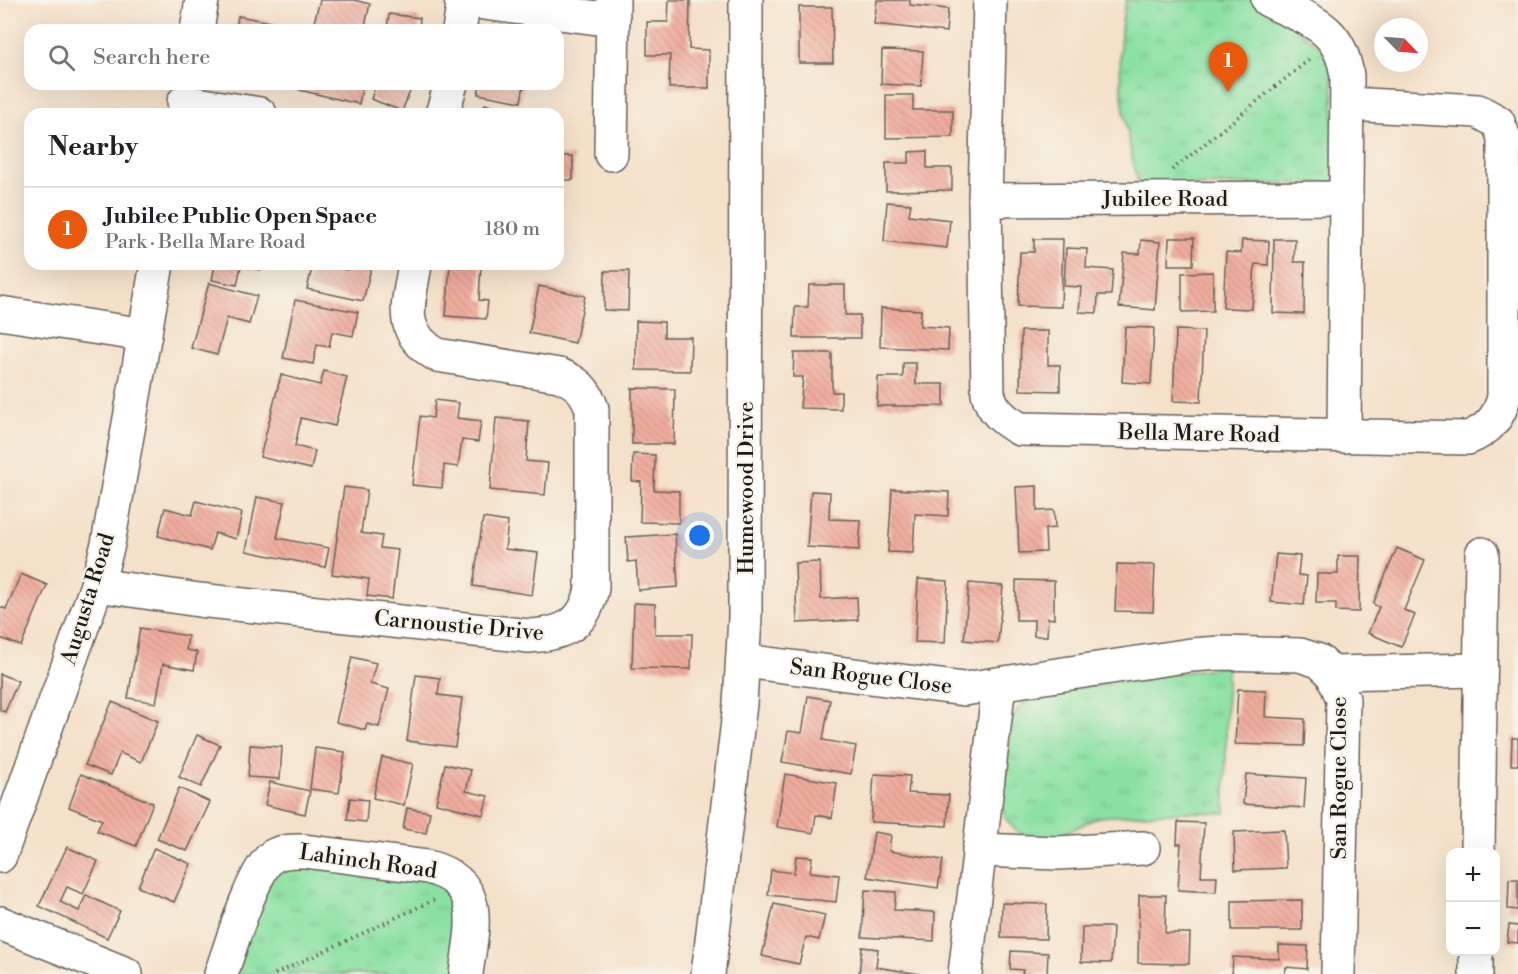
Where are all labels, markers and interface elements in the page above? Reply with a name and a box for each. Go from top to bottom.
north arrow [1374,18,1428,72]
search box [24,24,564,90]
icon: search [45,41,78,74]
pin: 1 [1208,42,1248,92]
text: Search here [93,44,210,71]
text: Nearby [48,131,138,163]
street label: Jubilee Road [1101,186,1229,213]
text: Jubilee Public Open Space [105,203,377,230]
text: 1 [63,217,72,242]
text: 180 m [485,217,540,242]
text: Park · Bella Mare Road [105,230,305,255]
street label: Humewood Drive [733,401,760,575]
street label: Bella Mare Road [1117,419,1281,449]
your location [685,521,714,550]
street label: Augusta Road [55,530,121,669]
street label: Carnoustie Drive [373,605,545,647]
street label: San Rogue Close [788,654,954,700]
street label: San Rogue Close [1326,696,1353,860]
street label: Lahinch Road [297,839,439,885]
map controls [1446,848,1500,956]
button: + [1446,848,1500,902]
button: − [1446,902,1500,956]

